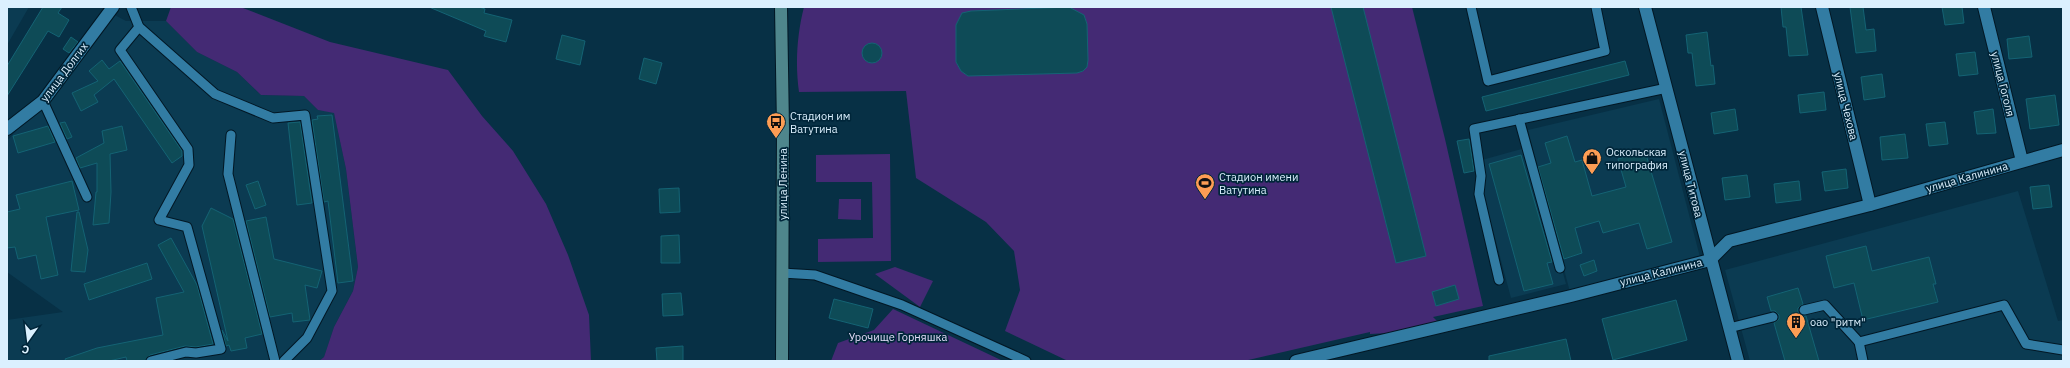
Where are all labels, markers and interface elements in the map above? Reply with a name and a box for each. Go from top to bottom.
street label: улица Долгих [37,39,91,104]
street label: улица Гоголя [1988,50,2018,118]
street label: улица Чехова [1831,71,1861,142]
place label: Стадион им Ватутина [790,109,850,136]
bus stop icon: Стадион им Ватутина [765,111,787,139]
place label: Оскольская типография [1606,145,1668,172]
shop icon: Оскольская типография [1581,147,1603,175]
street label: улица Ленина [776,148,790,220]
street label: улица Титова [1676,149,1706,219]
street label: улица Калинина [1925,159,2010,195]
place label: Стадион имени Ватутина [1219,170,1298,197]
sports icon: Стадион имени Ватутина [1194,172,1216,200]
street label: улица Калинина [1618,255,1704,289]
building icon: оао "ритм" [1785,311,1807,339]
place label: оао "ритм" [1810,315,1866,329]
north arrow [8,320,48,360]
park label: Урочище Горняшка [849,330,947,344]
text: С [20,342,31,357]

